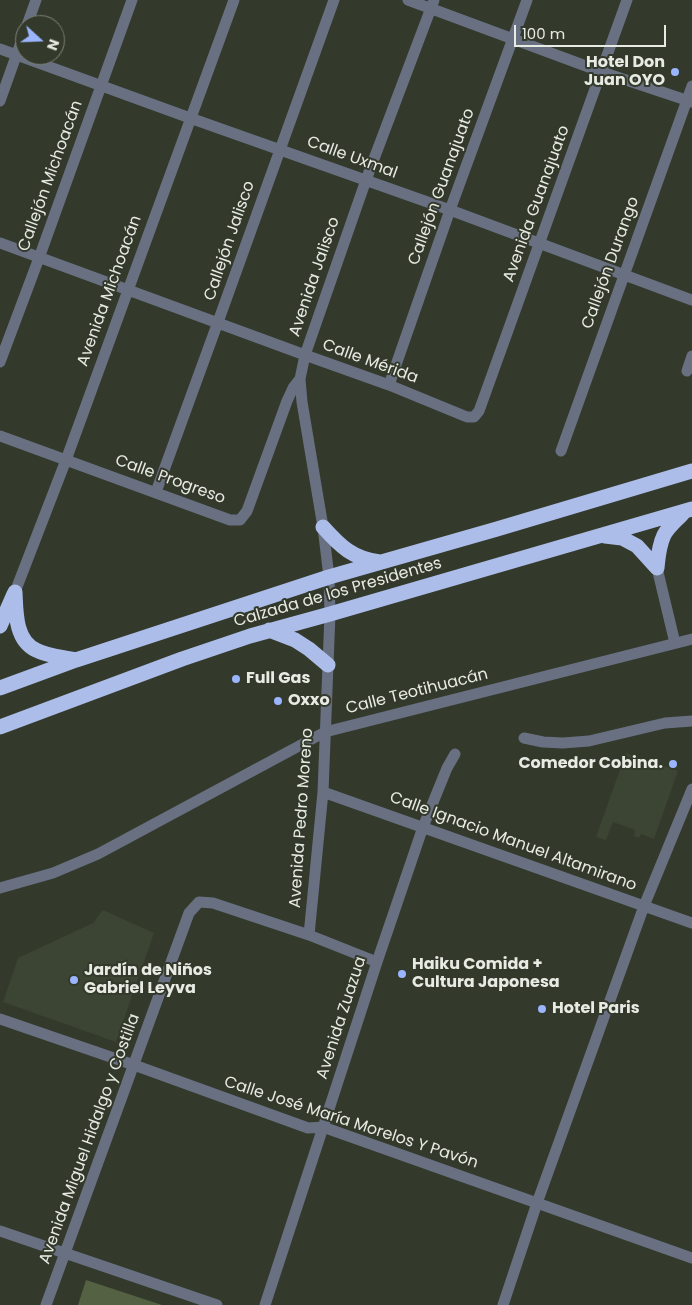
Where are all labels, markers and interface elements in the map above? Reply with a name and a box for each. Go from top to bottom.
north arrow [15,15,65,65]
scale bar [517,15,670,47]
text: 100 m [522,23,565,44]
text: N [42,36,64,53]
place label: Hotel Don Juan OYO [584,53,665,91]
marker: Hotel Don Juan OYO [669,66,681,78]
street label: Callejón Michoacán [15,98,87,254]
street label: Callejón Guanajuato [405,106,479,268]
street label: Avenida Guanajuato [500,123,574,285]
street label: Calle Uxmal [304,133,400,183]
street label: Callejón Jalisco [201,179,259,303]
street label: Callejón Durango [578,194,644,332]
street label: Avenida Michoacán [74,213,146,369]
street label: Avenida Jalisco [286,215,344,339]
street label: Calle Mérida [320,336,420,388]
street label: Calle Progreso [112,451,228,509]
street label: Calzada de los Presidentes [232,554,444,632]
street label: Calle Teotihuacán [344,665,490,719]
place label: Full Gas [246,669,310,689]
marker: Full Gas [230,673,242,685]
place label: Oxxo [288,691,330,711]
marker: Oxxo [272,695,284,707]
street label: Avenida Pedro Moreno [286,727,318,909]
place label: Comedor Cobina. [518,754,663,774]
marker: Comedor Cobina. [667,758,679,770]
street label: Calle Ignacio Manuel Altamirano [387,788,639,896]
street label: Avenida Zuazua [313,954,371,1082]
place label: Haiku Comida + Cultura Japonesa [412,955,560,993]
place label: Jardín de Niños Gabriel Leyva [84,961,212,999]
marker: Haiku Comida + Cultura Japonesa [396,968,408,980]
marker: Jardín de Niños Gabriel Leyva [68,974,80,986]
place label: Hotel Paris [552,999,640,1019]
marker: Hotel Paris [536,1003,548,1015]
street label: Avenida Miguel Hidalgo y Costilla [36,1011,144,1267]
street label: Calle José María Morelos Y Pavón [222,1073,480,1173]

